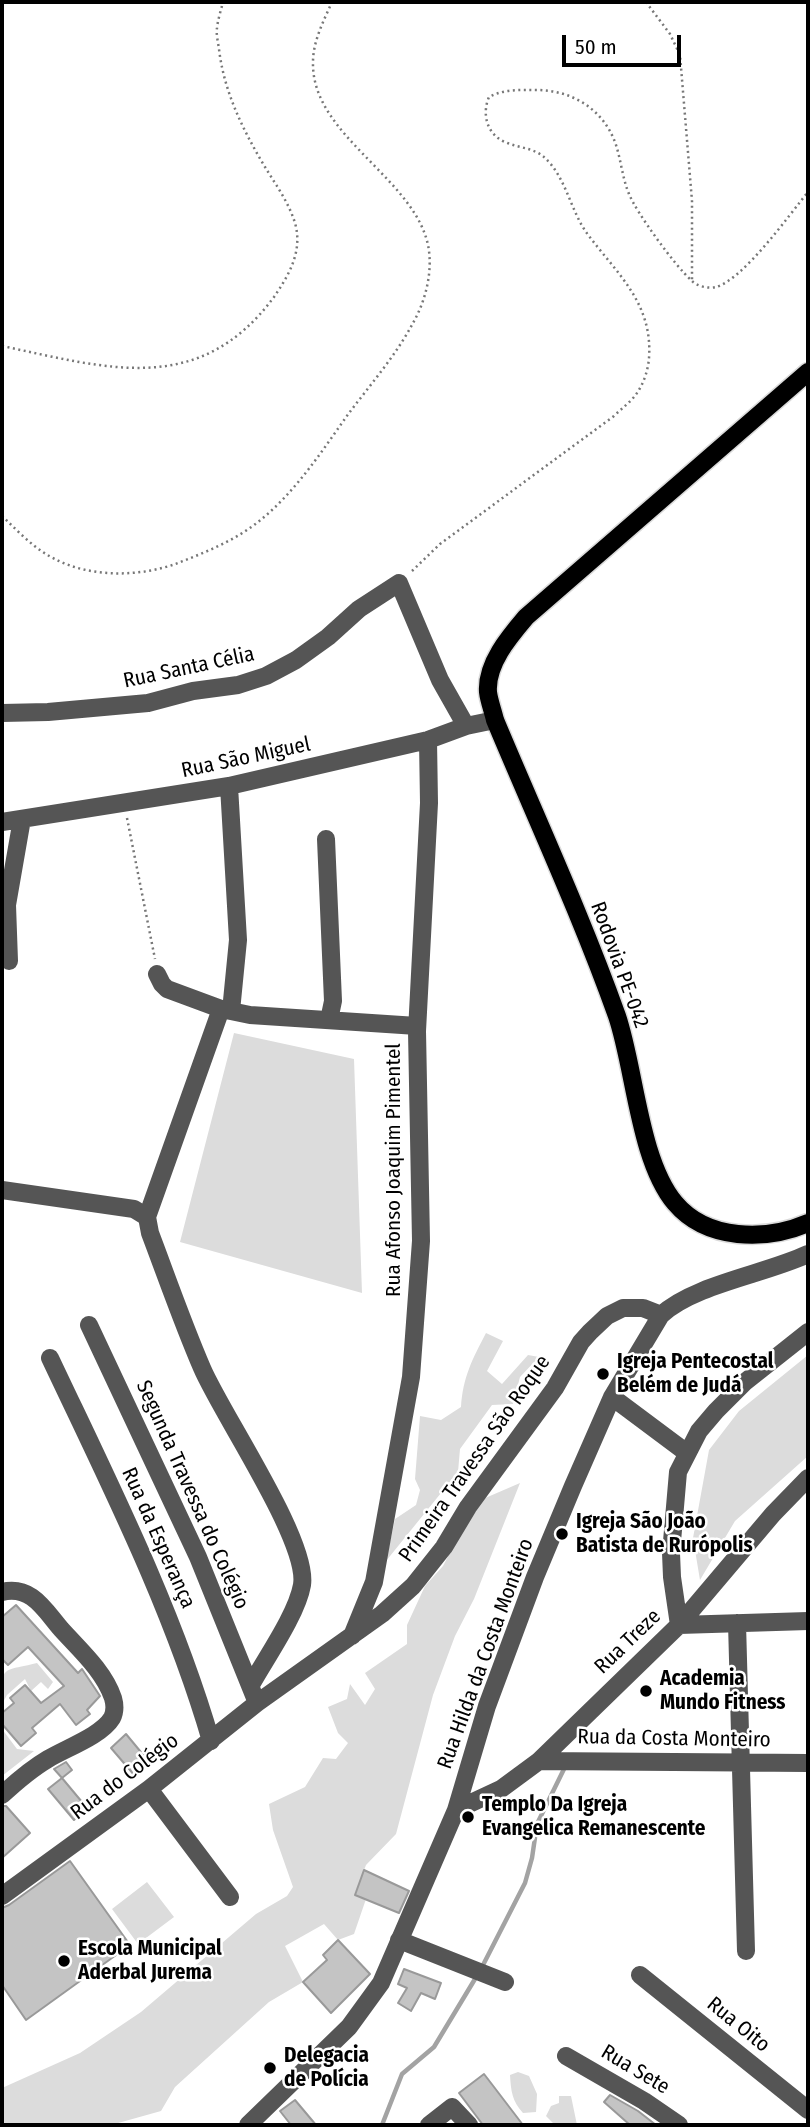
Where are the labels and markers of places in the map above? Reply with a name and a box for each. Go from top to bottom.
place label: Igreja Pentecostal Belém de Judá [617,1349,773,1399]
marker: Igreja Pentecostal Belém de Judá [595,1366,611,1382]
place label: Igreja São João Batista de Rurópolis [576,1509,753,1559]
marker: Igreja São João Batista de Rurópolis [554,1526,570,1542]
place label: Academia Mundo Fitness [660,1666,786,1716]
marker: Academia Mundo Fitness [638,1683,654,1699]
place label: Templo Da Igreja Evangelica Remanescente [482,1792,705,1842]
marker: Templo Da Igreja Evangelica Remanescente [460,1809,476,1825]
place label: Escola Municipal Aderbal Jurema [78,1936,222,1986]
marker: Escola Municipal Aderbal Jurema [56,1953,72,1969]
place label: Delegacia de Polícia [284,2043,369,2093]
marker: Delegacia de Polícia [262,2060,278,2076]

